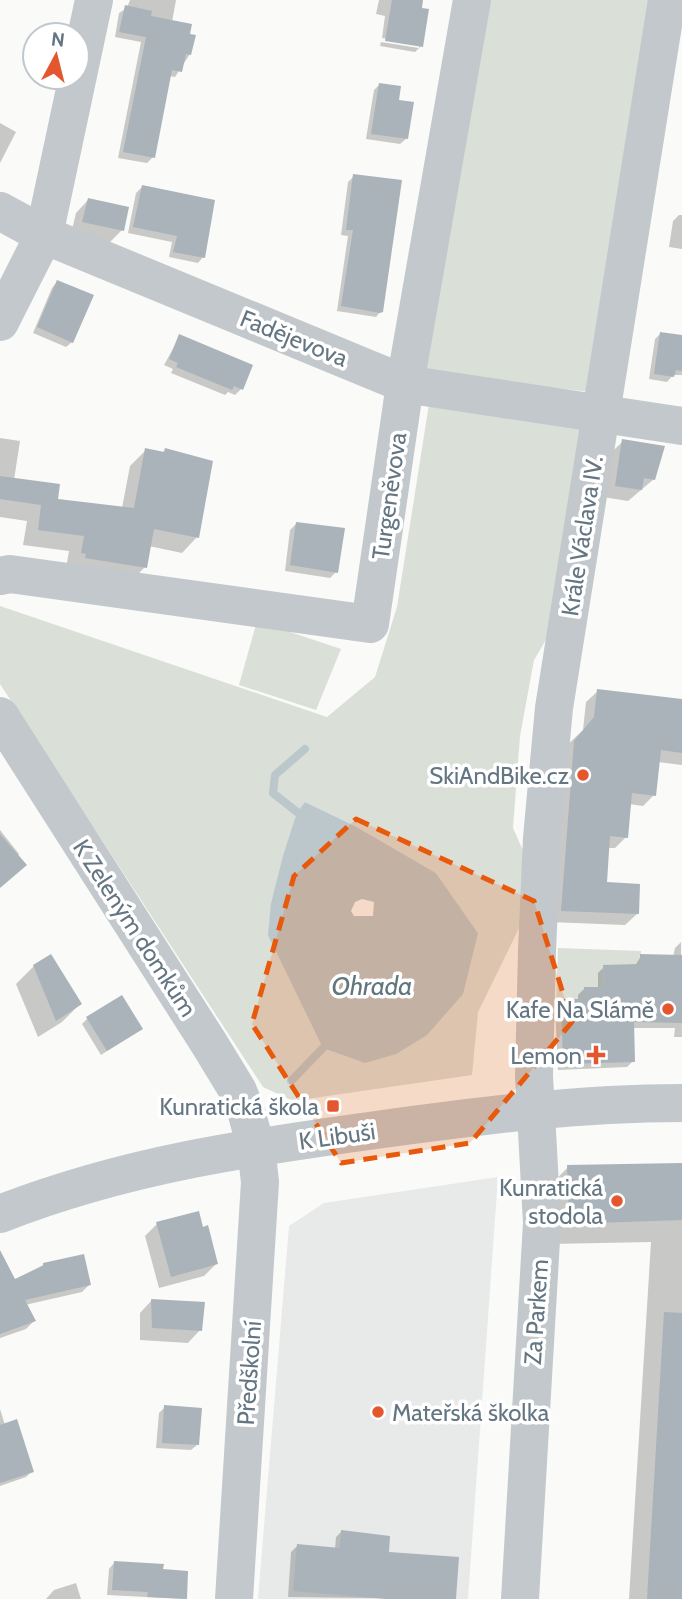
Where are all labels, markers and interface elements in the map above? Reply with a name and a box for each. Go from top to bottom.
north arrow [21,21,91,91]
text: N [50,27,66,52]
street label: Fadějevova [236,303,352,373]
street label: Turgeněvova [366,430,412,562]
street label: Krále Václava IV. [555,454,609,618]
place label: SkiAndBike.cz [429,761,569,790]
marker: SkiAndBike.cz [575,767,591,783]
street label: K Zeleným domkům [67,834,203,1022]
water label: Ohrada [332,970,412,1002]
place label: Kafe Na Slámě [506,995,654,1024]
marker: Kafe Na Slámě [660,1001,676,1017]
place label: Lemon [510,1041,582,1070]
marker: Lemon [588,1047,604,1063]
place label: Kunratická škola [159,1092,319,1121]
marker: Kunratická škola [325,1098,341,1114]
street label: K Libuši [297,1116,377,1156]
place label: Kunratická stodola [499,1173,603,1230]
marker: Kunratická stodola [609,1193,625,1209]
street label: Za Parkem [518,1258,554,1366]
street label: Předškolní [231,1320,267,1426]
place label: Mateřská školka [392,1398,550,1427]
marker: Mateřská školka [370,1404,386,1420]

